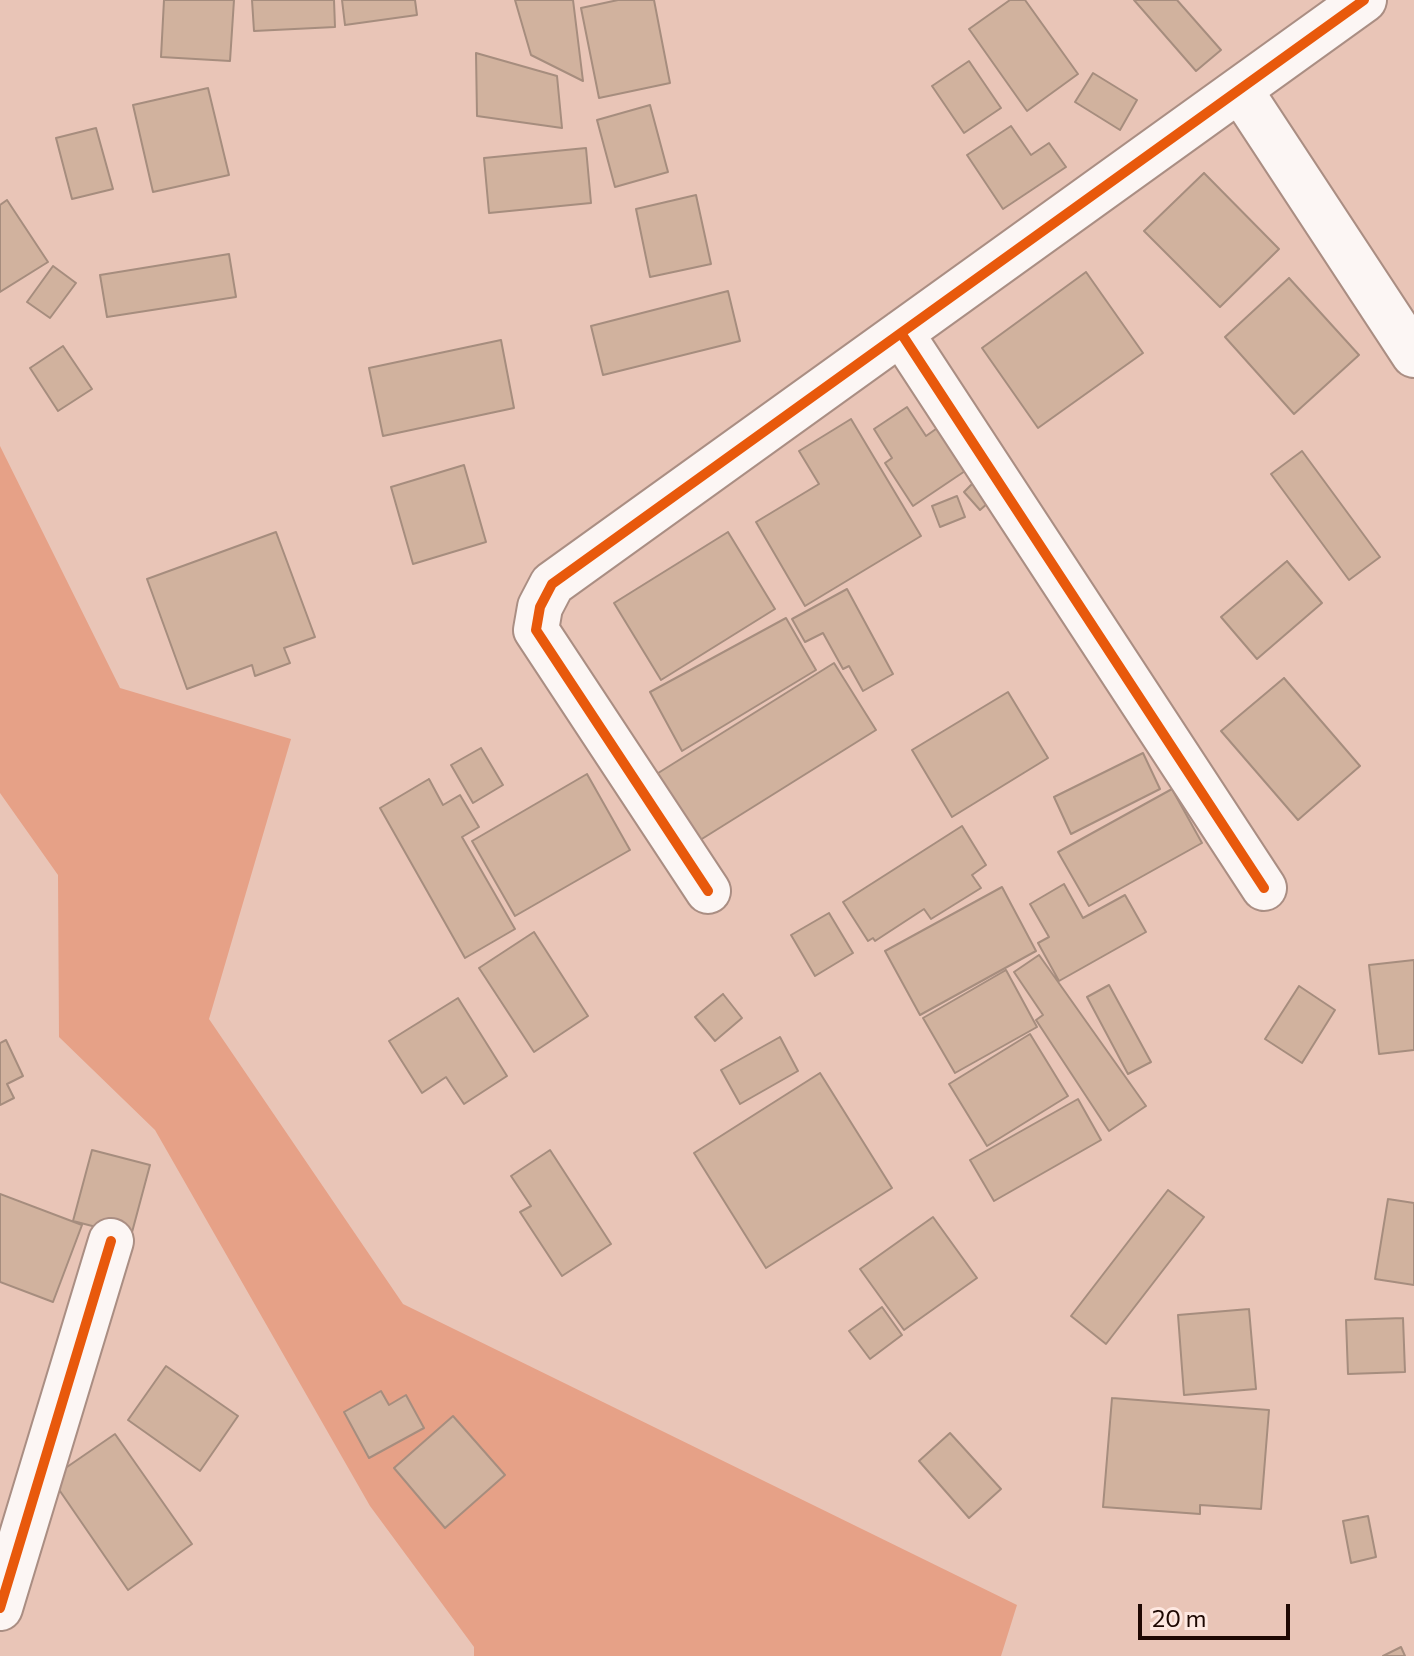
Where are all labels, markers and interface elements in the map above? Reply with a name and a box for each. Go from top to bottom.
scale bar [1142,1588,1294,1638]
text: 20 m [1152,1603,1206,1632]

